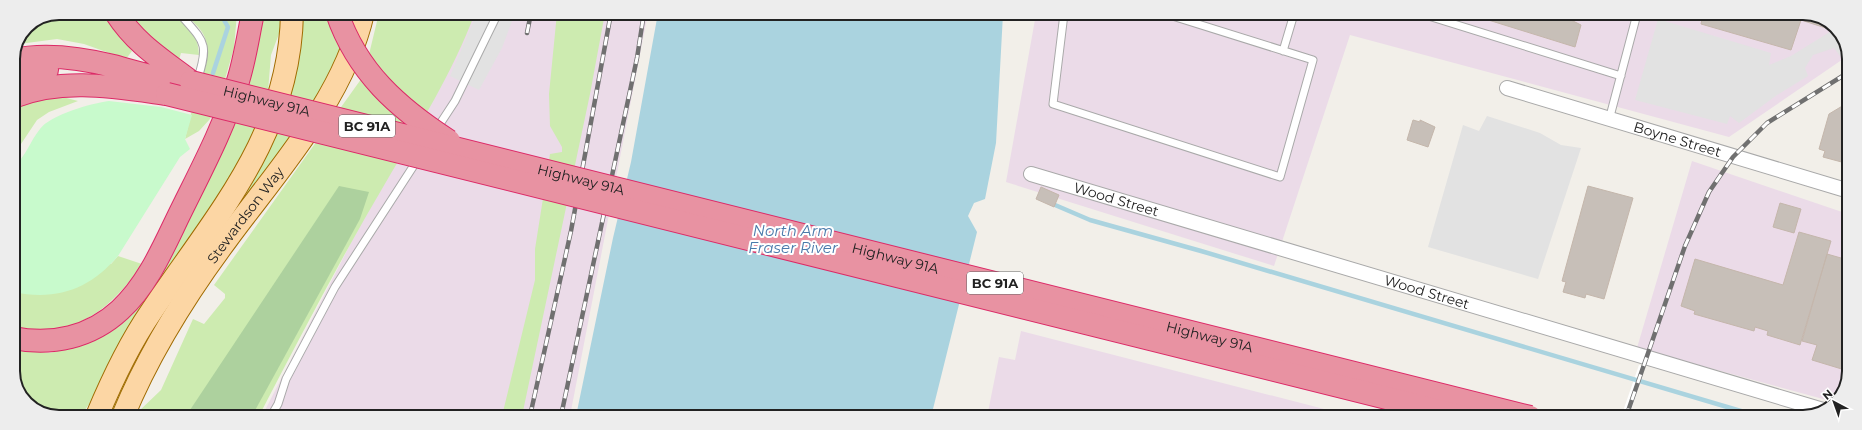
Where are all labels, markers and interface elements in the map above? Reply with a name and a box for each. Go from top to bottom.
street label: Highway 91A [221,81,313,121]
road number: BC 91A [339,115,395,137]
street label: Boyne Street [1631,118,1724,161]
street label: Highway 91A [536,160,627,199]
street label: Stewardson Way [203,163,288,267]
street label: Wood Street [1072,178,1161,221]
water label: North Arm Fraser River [748,221,839,257]
street label: Highway 91A [850,239,942,278]
street label: Wood Street [1382,271,1472,313]
road number: BC 91A [967,272,1023,294]
street label: Highway 91A [1164,317,1256,357]
north arrow [1814,382,1854,422]
text: N [1819,386,1835,403]

